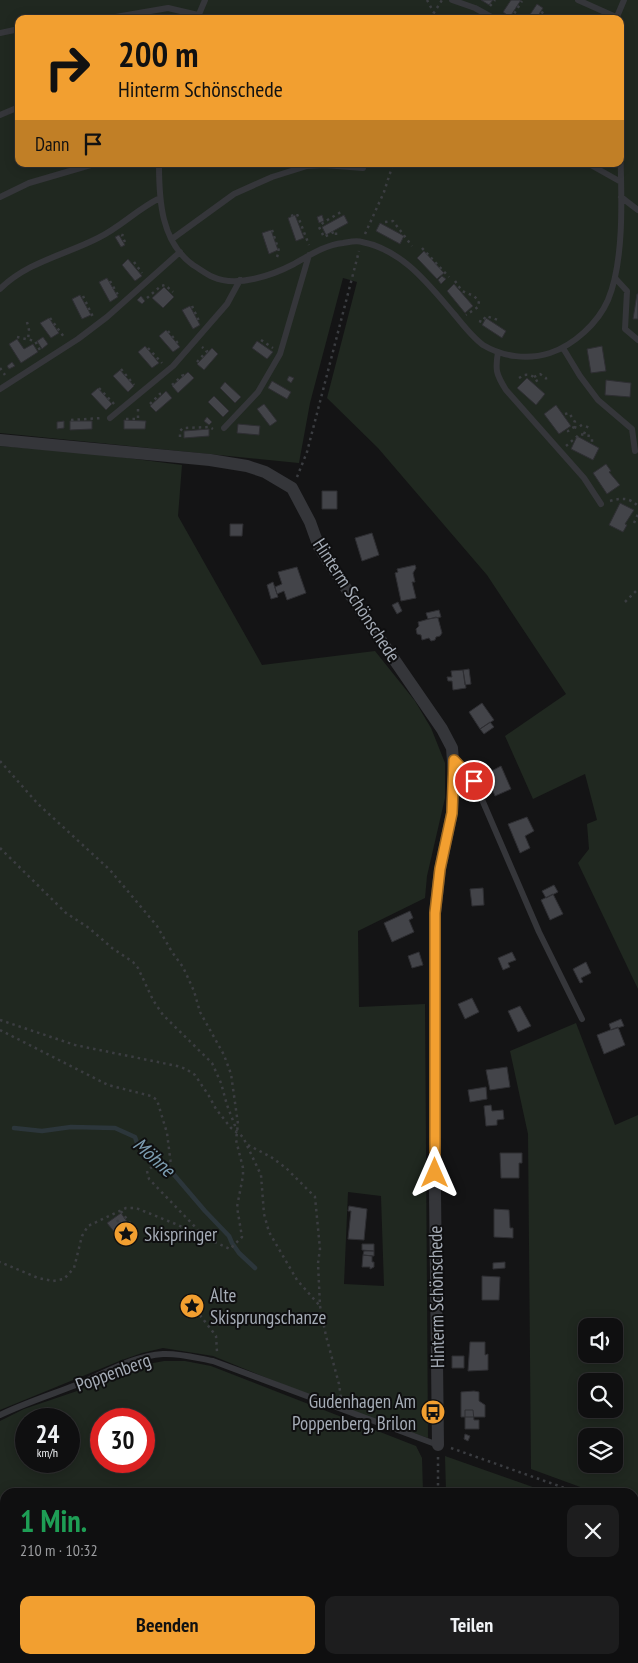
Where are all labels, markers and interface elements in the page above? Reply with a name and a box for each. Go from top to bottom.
text: 200 m [118,31,199,77]
icon: right [35,35,100,100]
text: Hinterm Schönschede [118,75,283,103]
icon: arrive [79,130,107,158]
text: Dann [35,132,69,156]
street label: Hinterm Schönschede [308,534,406,666]
pin [453,760,495,802]
icon: arrive [460,767,488,795]
water label: Möhne [128,1132,182,1184]
position arrow [408,1146,460,1198]
place icon: Skispringer [113,1221,139,1247]
place label: Skispringer [144,1222,218,1246]
street label: Hinterm Schönschede [423,1225,449,1368]
place label: Alte Skisprungschanze [210,1283,326,1329]
place icon: Alte Skisprungschanze [179,1293,205,1319]
map controls [578,1318,623,1473]
button: sound [578,1318,623,1363]
street label: Poppenberg [72,1347,154,1397]
button: search [578,1373,623,1418]
place label: Gudenhagen Am Poppenberg, Brilon [292,1389,416,1435]
bus stop icon: Gudenhagen Am Poppenberg, Brilon [420,1399,446,1425]
speed limit sign: 30 [90,1408,155,1473]
text: 24 [36,1418,59,1450]
button: layers [578,1428,623,1473]
text: km/h [37,1445,58,1460]
text: 1 Min. [20,1501,87,1540]
button: close [567,1505,619,1557]
text: 210 m · 10:32 [20,1540,98,1560]
button: Beenden [20,1596,315,1654]
button: Teilen [325,1596,619,1654]

